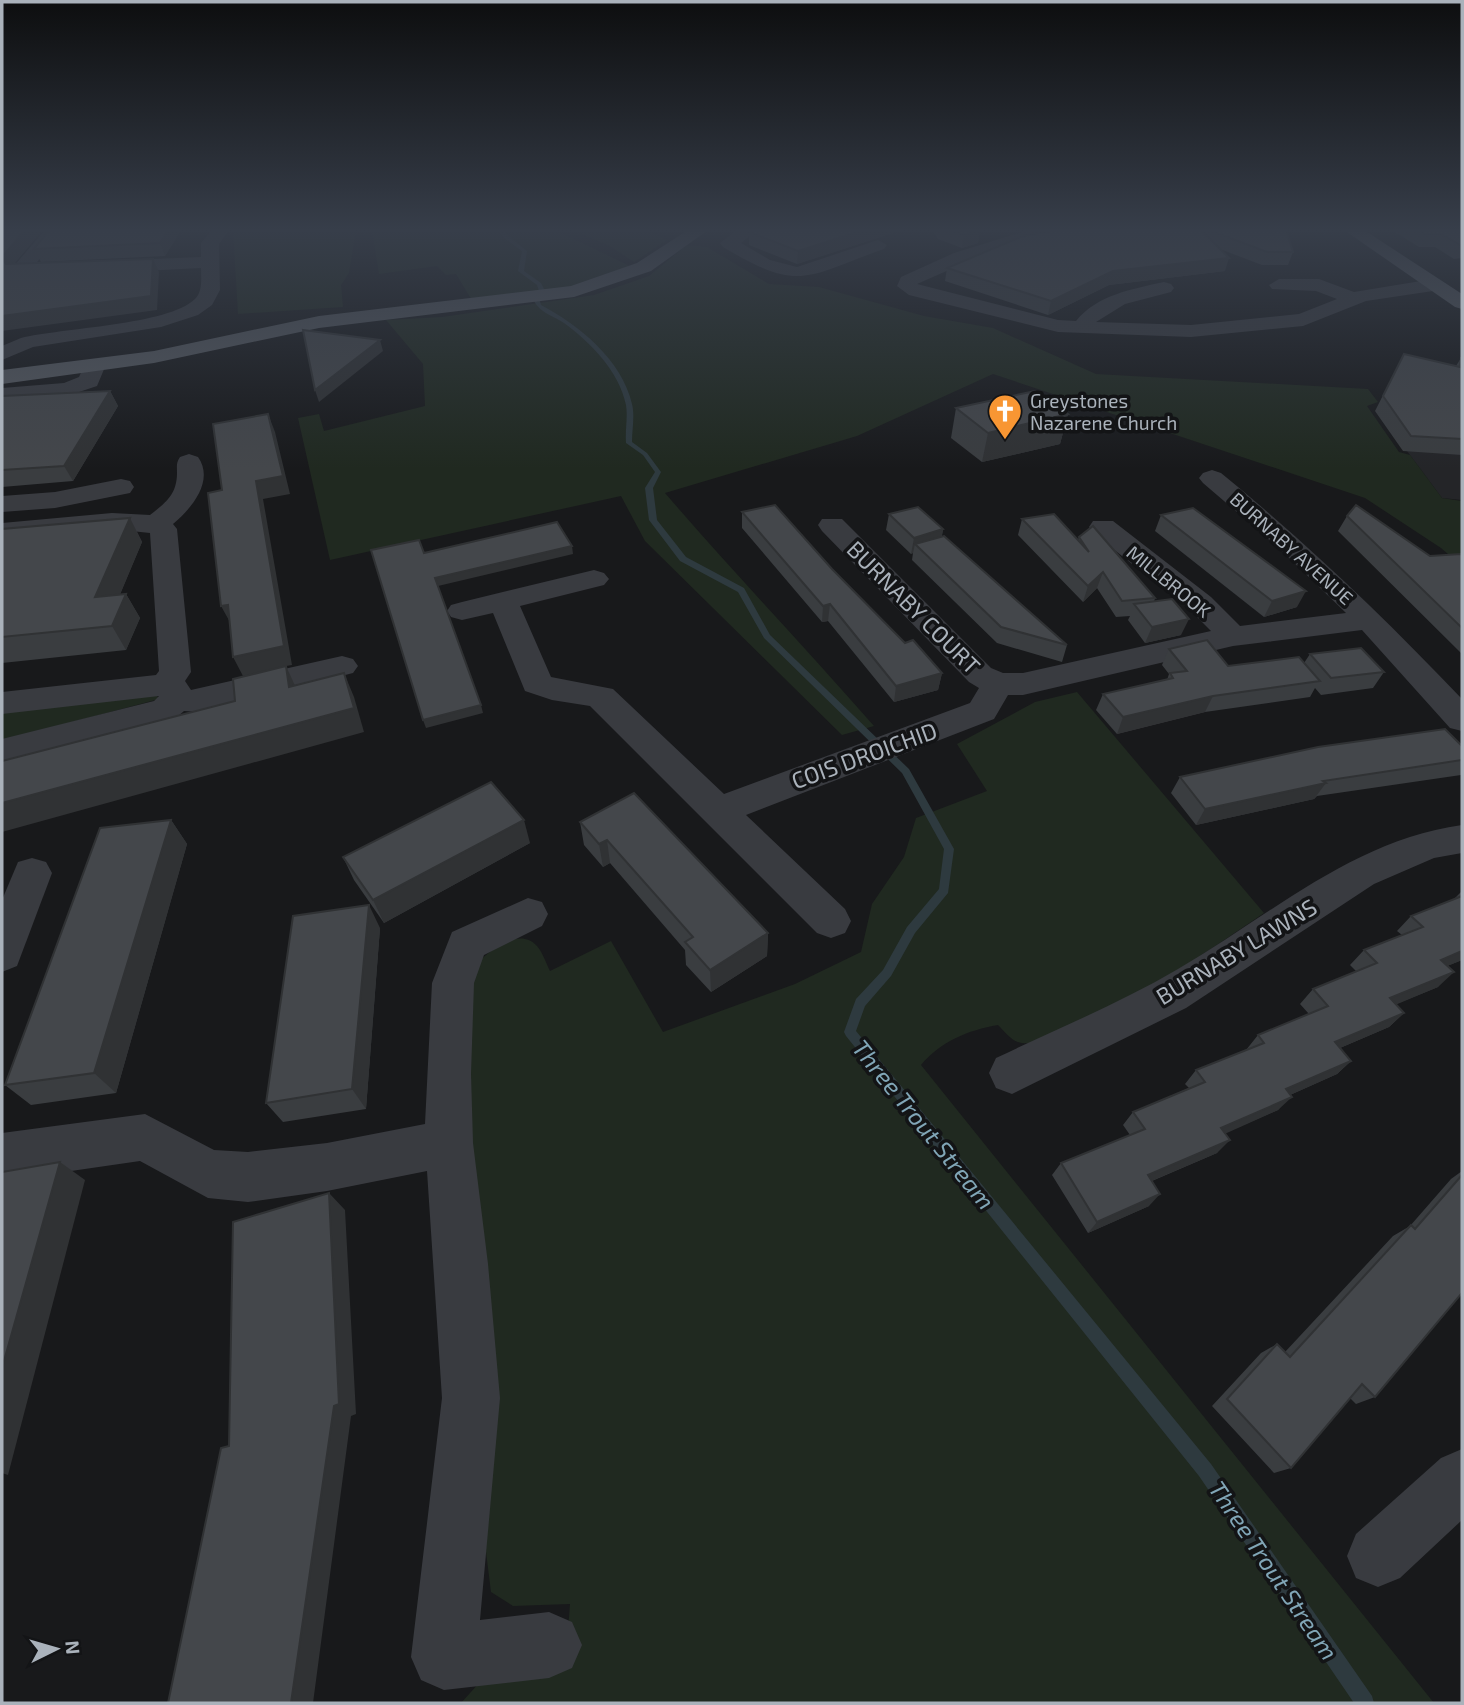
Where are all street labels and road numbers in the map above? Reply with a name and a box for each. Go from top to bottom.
street label: BURNABY AVENUE [1226,487,1358,609]
street label: BURNABY COURT [842,535,986,679]
street label: MILLBROOK [1122,540,1216,622]
street label: COIS DROICHID [787,716,941,794]
street label: BURNABY LAWNS [1151,892,1321,1010]

